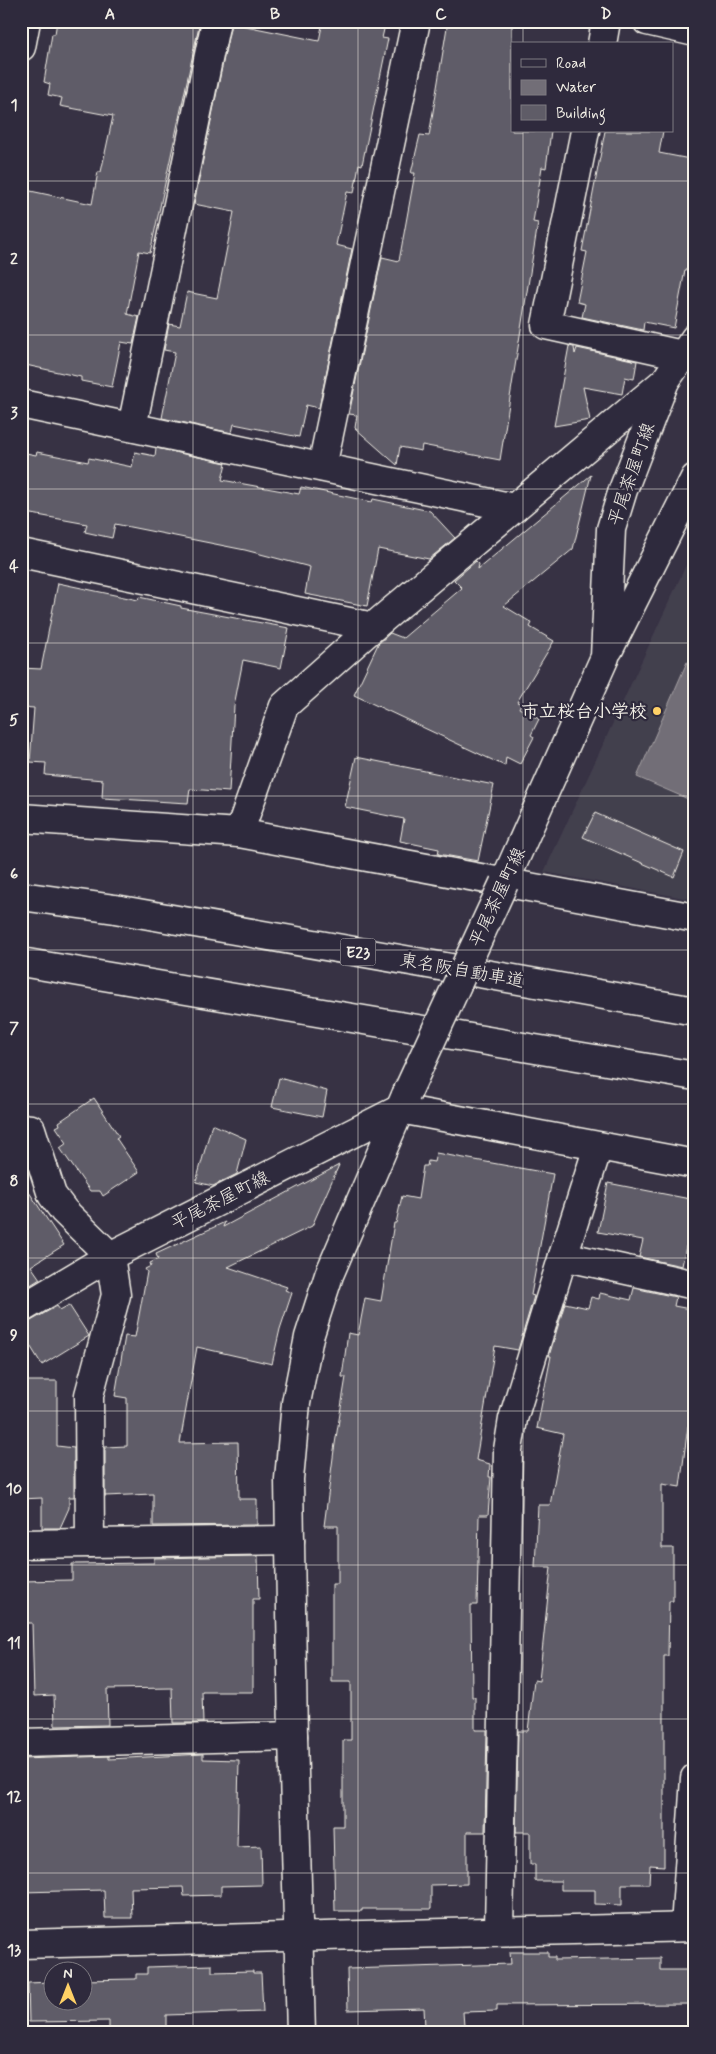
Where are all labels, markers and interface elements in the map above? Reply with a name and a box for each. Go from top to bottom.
text: A [105,4,115,25]
text: B [270,4,280,25]
text: C [435,4,447,25]
text: D [600,4,612,25]
legend [511,42,674,132]
text: Road [556,54,586,74]
text: Water [556,78,596,98]
text: 1 [10,95,18,116]
text: Building [556,104,606,125]
text: 2 [10,249,18,270]
text: 3 [10,403,18,424]
street label: 平尾茶屋町線 [603,419,661,529]
text: 4 [9,556,19,577]
place label: 市立桜台小学校 [521,700,647,724]
marker: 市立桜台小学校 [651,705,663,717]
text: 5 [9,710,19,731]
street label: 平尾茶屋町線 [464,843,532,951]
text: 6 [10,864,18,885]
road number: E23 [340,939,376,966]
street label: 東名阪自動車道 [398,948,526,994]
text: 7 [9,1018,19,1039]
street label: 平尾茶屋町線 [167,1166,274,1236]
text: 8 [9,1171,19,1192]
text: 9 [10,1325,18,1346]
text: 10 [6,1479,22,1500]
text: 11 [7,1633,21,1654]
text: 12 [6,1787,22,1808]
text: 13 [7,1940,21,1961]
north arrow [42,1962,92,2012]
text: N [63,1965,73,1983]

